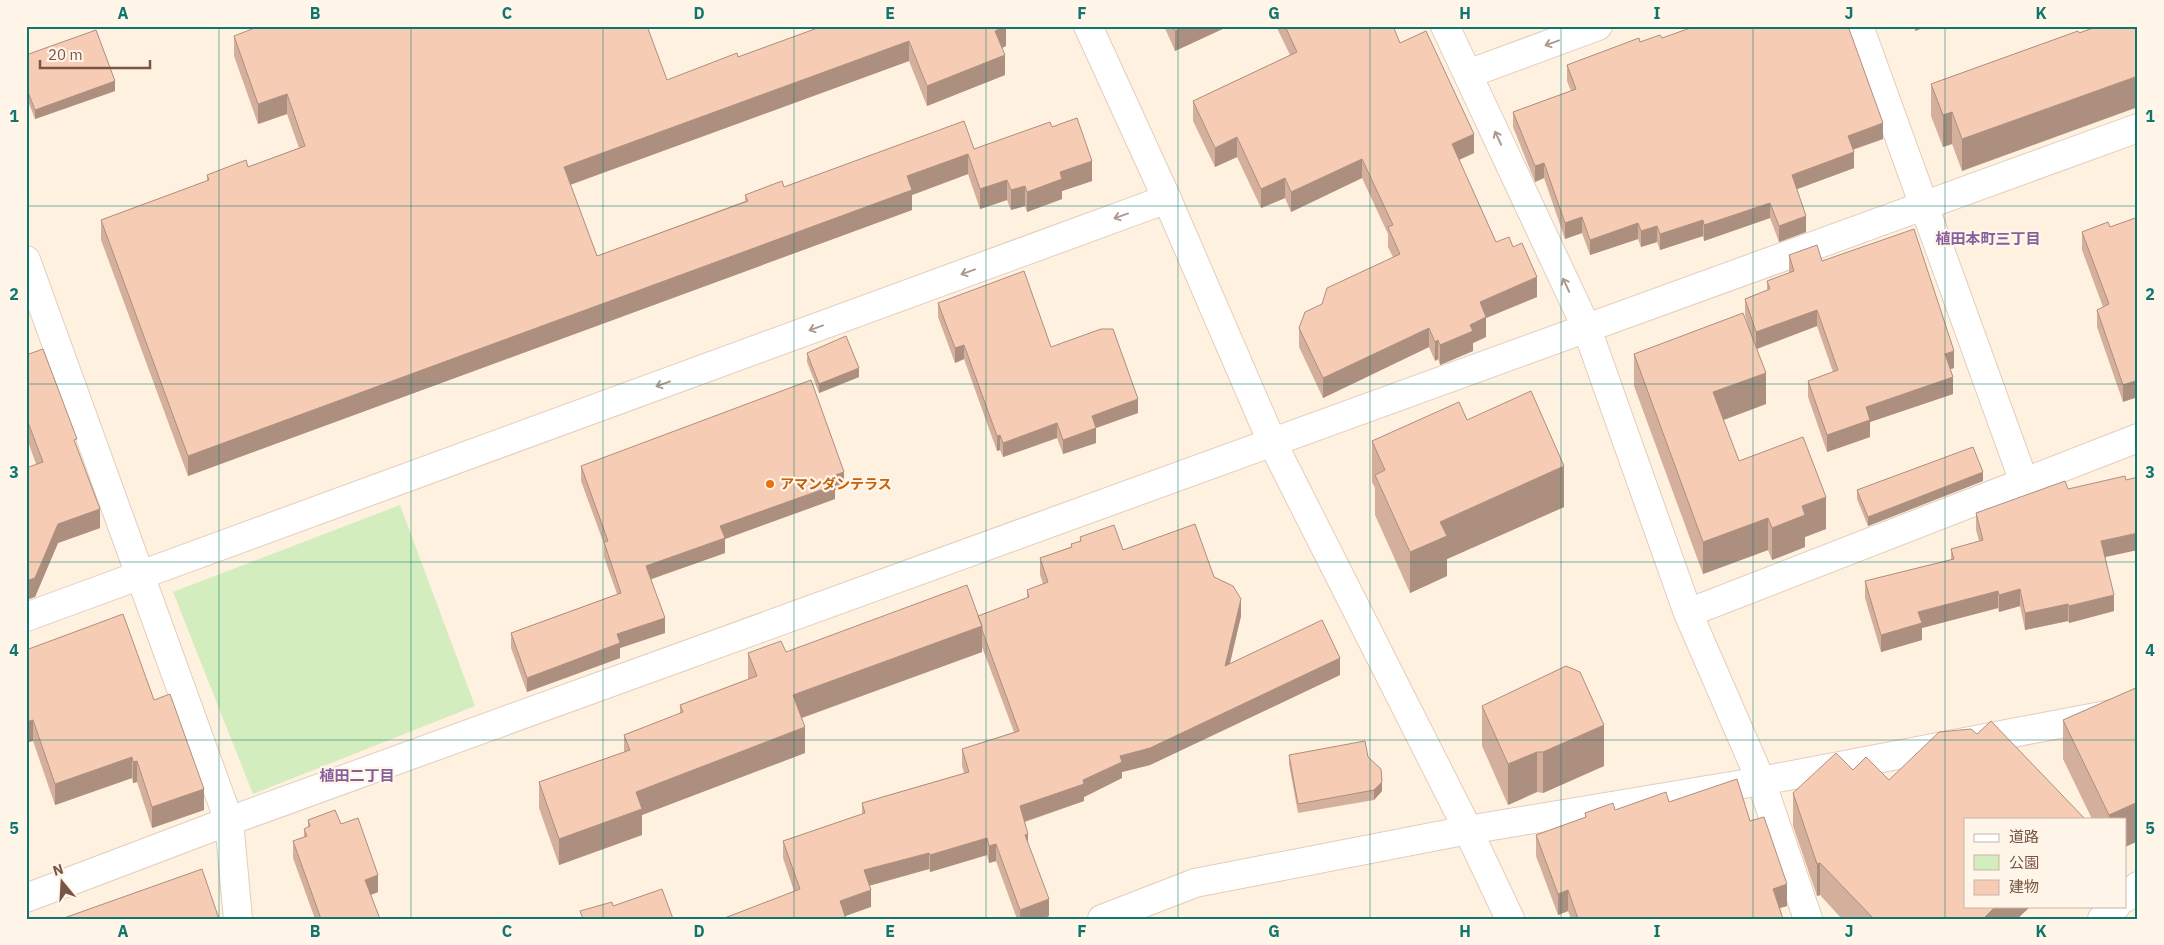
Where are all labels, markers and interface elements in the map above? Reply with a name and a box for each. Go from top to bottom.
text: A [118,3,129,23]
text: B [310,3,321,23]
text: C [502,3,512,23]
text: D [693,3,705,23]
text: E [885,3,895,23]
text: F [1077,3,1087,23]
text: G [1268,3,1280,23]
text: H [1459,3,1471,23]
text: I [1654,3,1661,23]
text: J [1845,3,1853,23]
text: K [2035,3,2047,23]
scale bar [40,38,150,70]
one-way arrow [1545,39,1561,48]
text: 20 m [48,45,83,64]
text: 1 [9,106,19,126]
text: 1 [2145,106,2155,126]
one-way arrow [1492,131,1502,146]
one-way arrow [1114,212,1129,221]
district label: 植田本町三丁目 [1935,229,2041,248]
one-way arrow [961,268,976,277]
one-way arrow [1561,278,1571,293]
text: 2 [9,284,19,304]
text: 2 [2145,284,2155,304]
one-way arrow [808,324,824,333]
one-way arrow [656,380,671,389]
text: 3 [9,462,19,482]
text: 3 [2145,462,2155,482]
place label: アマンダンテラス [780,475,892,493]
marker: アマンダンテラス [764,478,776,490]
text: 4 [9,640,19,660]
text: 4 [2145,640,2155,660]
district label: 植田二丁目 [319,766,395,785]
text: 5 [9,818,19,838]
legend [1964,818,2126,908]
text: 5 [2145,818,2155,838]
text: 道路 [2009,827,2039,846]
text: 公園 [2009,853,2039,872]
north arrow [38,858,88,908]
text: N [50,860,66,880]
text: 建物 [2009,877,2039,896]
text: A [118,921,129,941]
text: B [310,921,321,941]
text: C [502,921,512,941]
text: D [693,921,705,941]
text: E [885,921,895,941]
text: F [1077,921,1087,941]
text: G [1268,921,1280,941]
text: H [1459,921,1471,941]
text: I [1654,921,1661,941]
text: J [1845,921,1853,941]
text: K [2035,921,2047,941]

